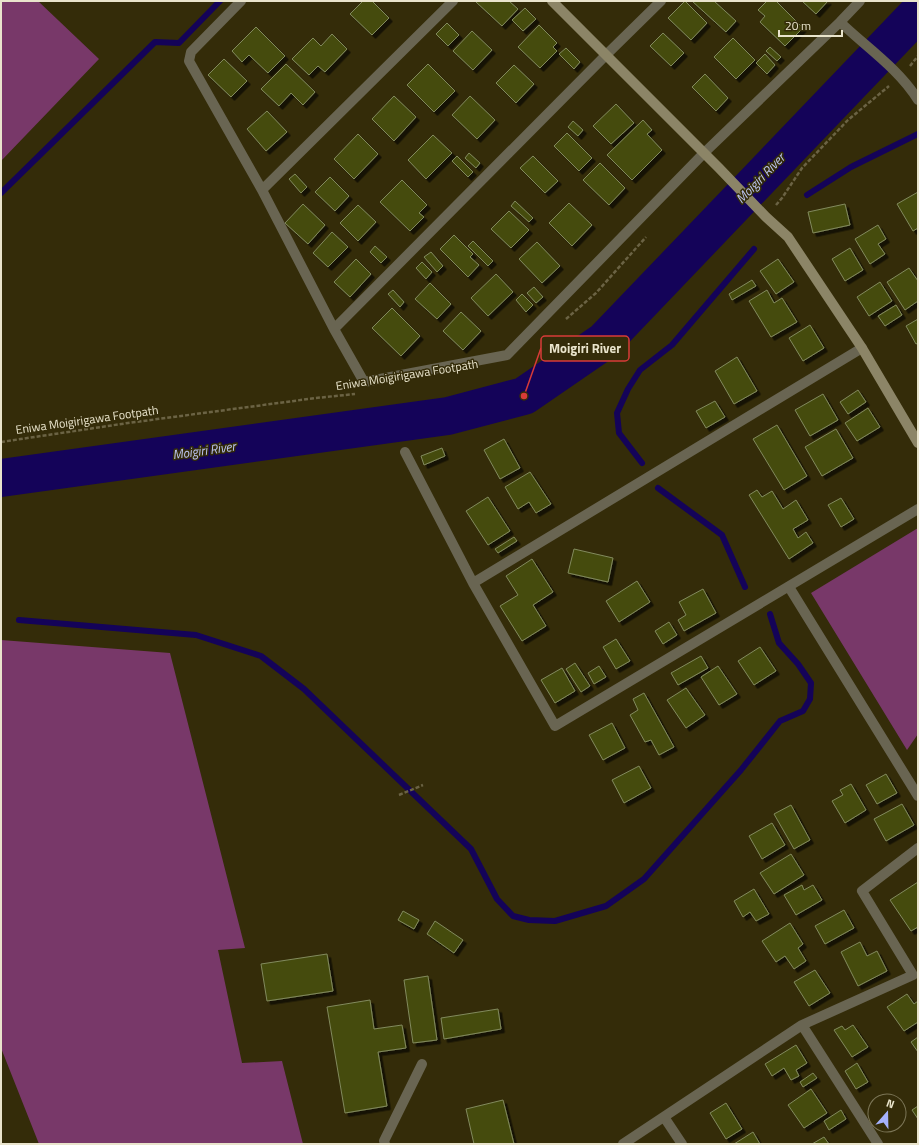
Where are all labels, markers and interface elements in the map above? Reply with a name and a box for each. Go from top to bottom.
scale bar [779,12,842,38]
text: 20 m [785,16,811,35]
water label: Moigiri River [731,147,791,208]
callout: Moigiri River [541,336,629,361]
text: Moigiri River [549,338,621,358]
street label: Eniwa Moigirigawa Footpath [334,354,479,395]
street label: Eniwa Moigirigawa Footpath [14,400,159,439]
water label: Moigiri River [171,435,239,464]
north arrow [867,1093,907,1133]
text: N [884,1095,897,1112]

